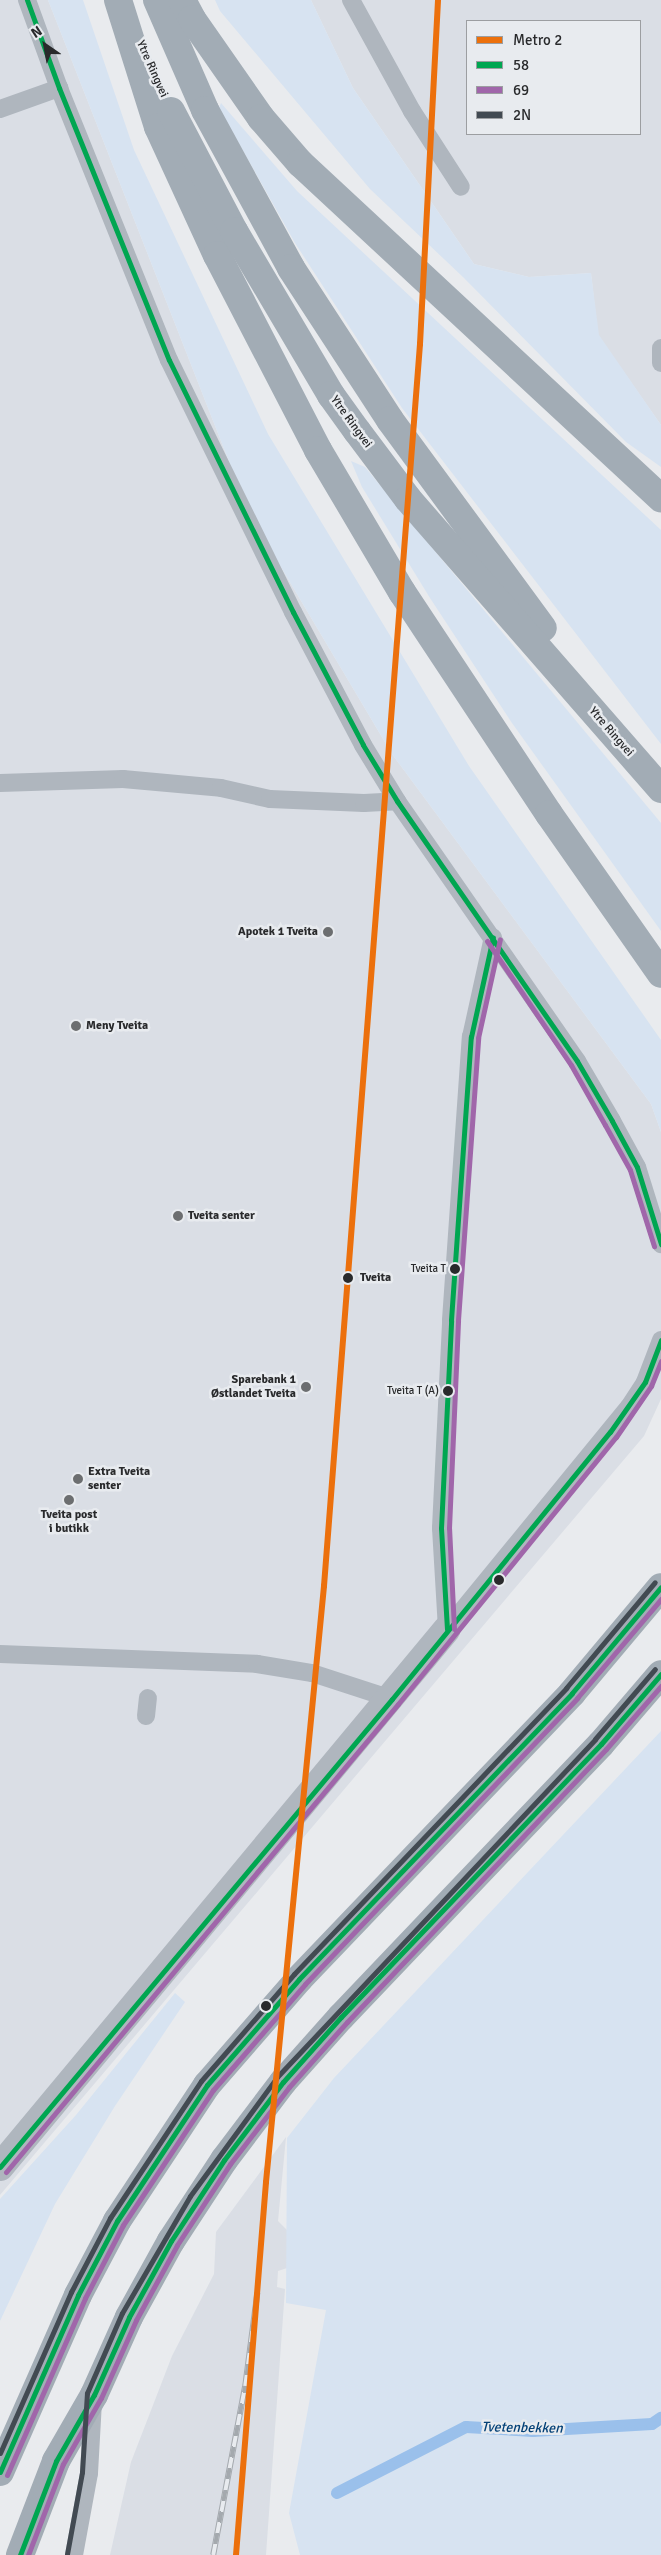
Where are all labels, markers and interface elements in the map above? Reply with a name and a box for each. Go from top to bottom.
north arrow [20,20,70,70]
legend [466,20,641,135]
text: N [28,22,45,42]
text: Metro 2 [513,31,562,49]
street label: Ytre Ringvei [133,38,171,100]
text: 58 [513,56,529,74]
text: 69 [513,81,529,99]
text: 2N [513,106,531,124]
street label: Ytre Ringvei [327,393,375,451]
street label: Ytre Ringvei [586,704,636,760]
place label: Apotek 1 Tveita [238,925,318,939]
marker: Apotek 1 Tveita [322,926,334,938]
place label: Meny Tveita [86,1019,148,1033]
marker: Meny Tveita [70,1020,82,1032]
place label: Tveita senter [188,1209,255,1223]
marker: Tveita senter [172,1210,184,1222]
place label: Tveita T [411,1262,446,1276]
marker: Tveita T [450,1264,460,1274]
marker: Tveita [340,1270,356,1286]
place label: Tveita [360,1271,391,1285]
place label: Sparebank 1 Østlandet Tveita [211,1373,296,1401]
marker: Sparebank 1 Østlandet Tveita [300,1381,312,1393]
place label: Tveita T (A) [387,1384,439,1398]
marker: Tveita T (A) [443,1386,453,1396]
place label: Extra Tveita senter [88,1465,150,1493]
marker: Extra Tveita senter [72,1473,84,1485]
marker: Tveita post i butikk [63,1494,75,1506]
place label: Tveita post i butikk [41,1508,97,1536]
unlabelled marker [494,1575,504,1585]
unlabelled marker [261,2001,271,2011]
water label: Tvetenbekken [481,2419,563,2437]

